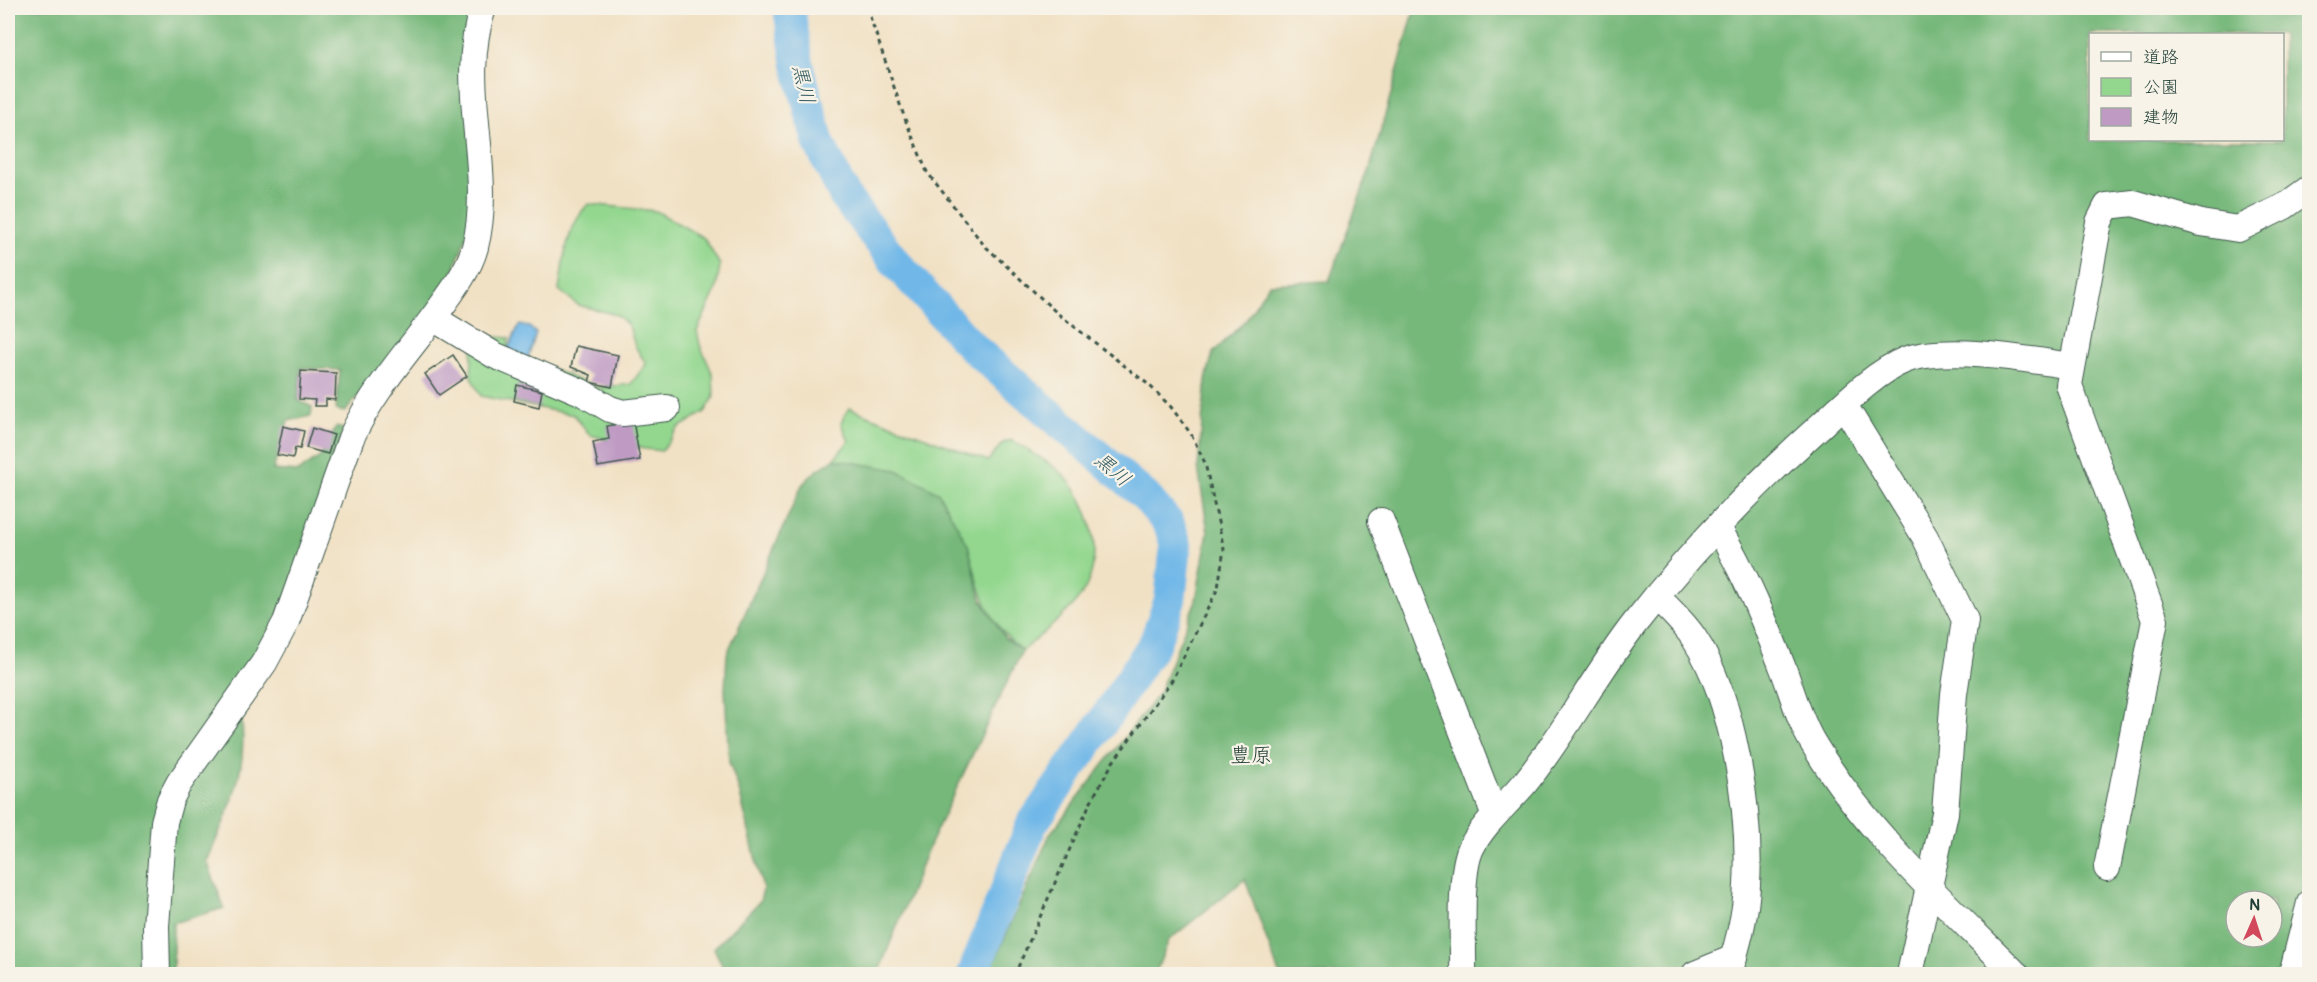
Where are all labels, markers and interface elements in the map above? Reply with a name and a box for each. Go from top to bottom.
legend [2089,33,2284,141]
text: 道路 [2143,46,2179,69]
water label: 黒川 [787,62,820,106]
text: 公園 [2143,76,2179,99]
text: 建物 [2143,106,2179,129]
water label: 黒川 [1089,447,1136,492]
district label: 豊原 [1230,742,1272,769]
north arrow [2224,889,2284,949]
text: N [2249,895,2261,915]

